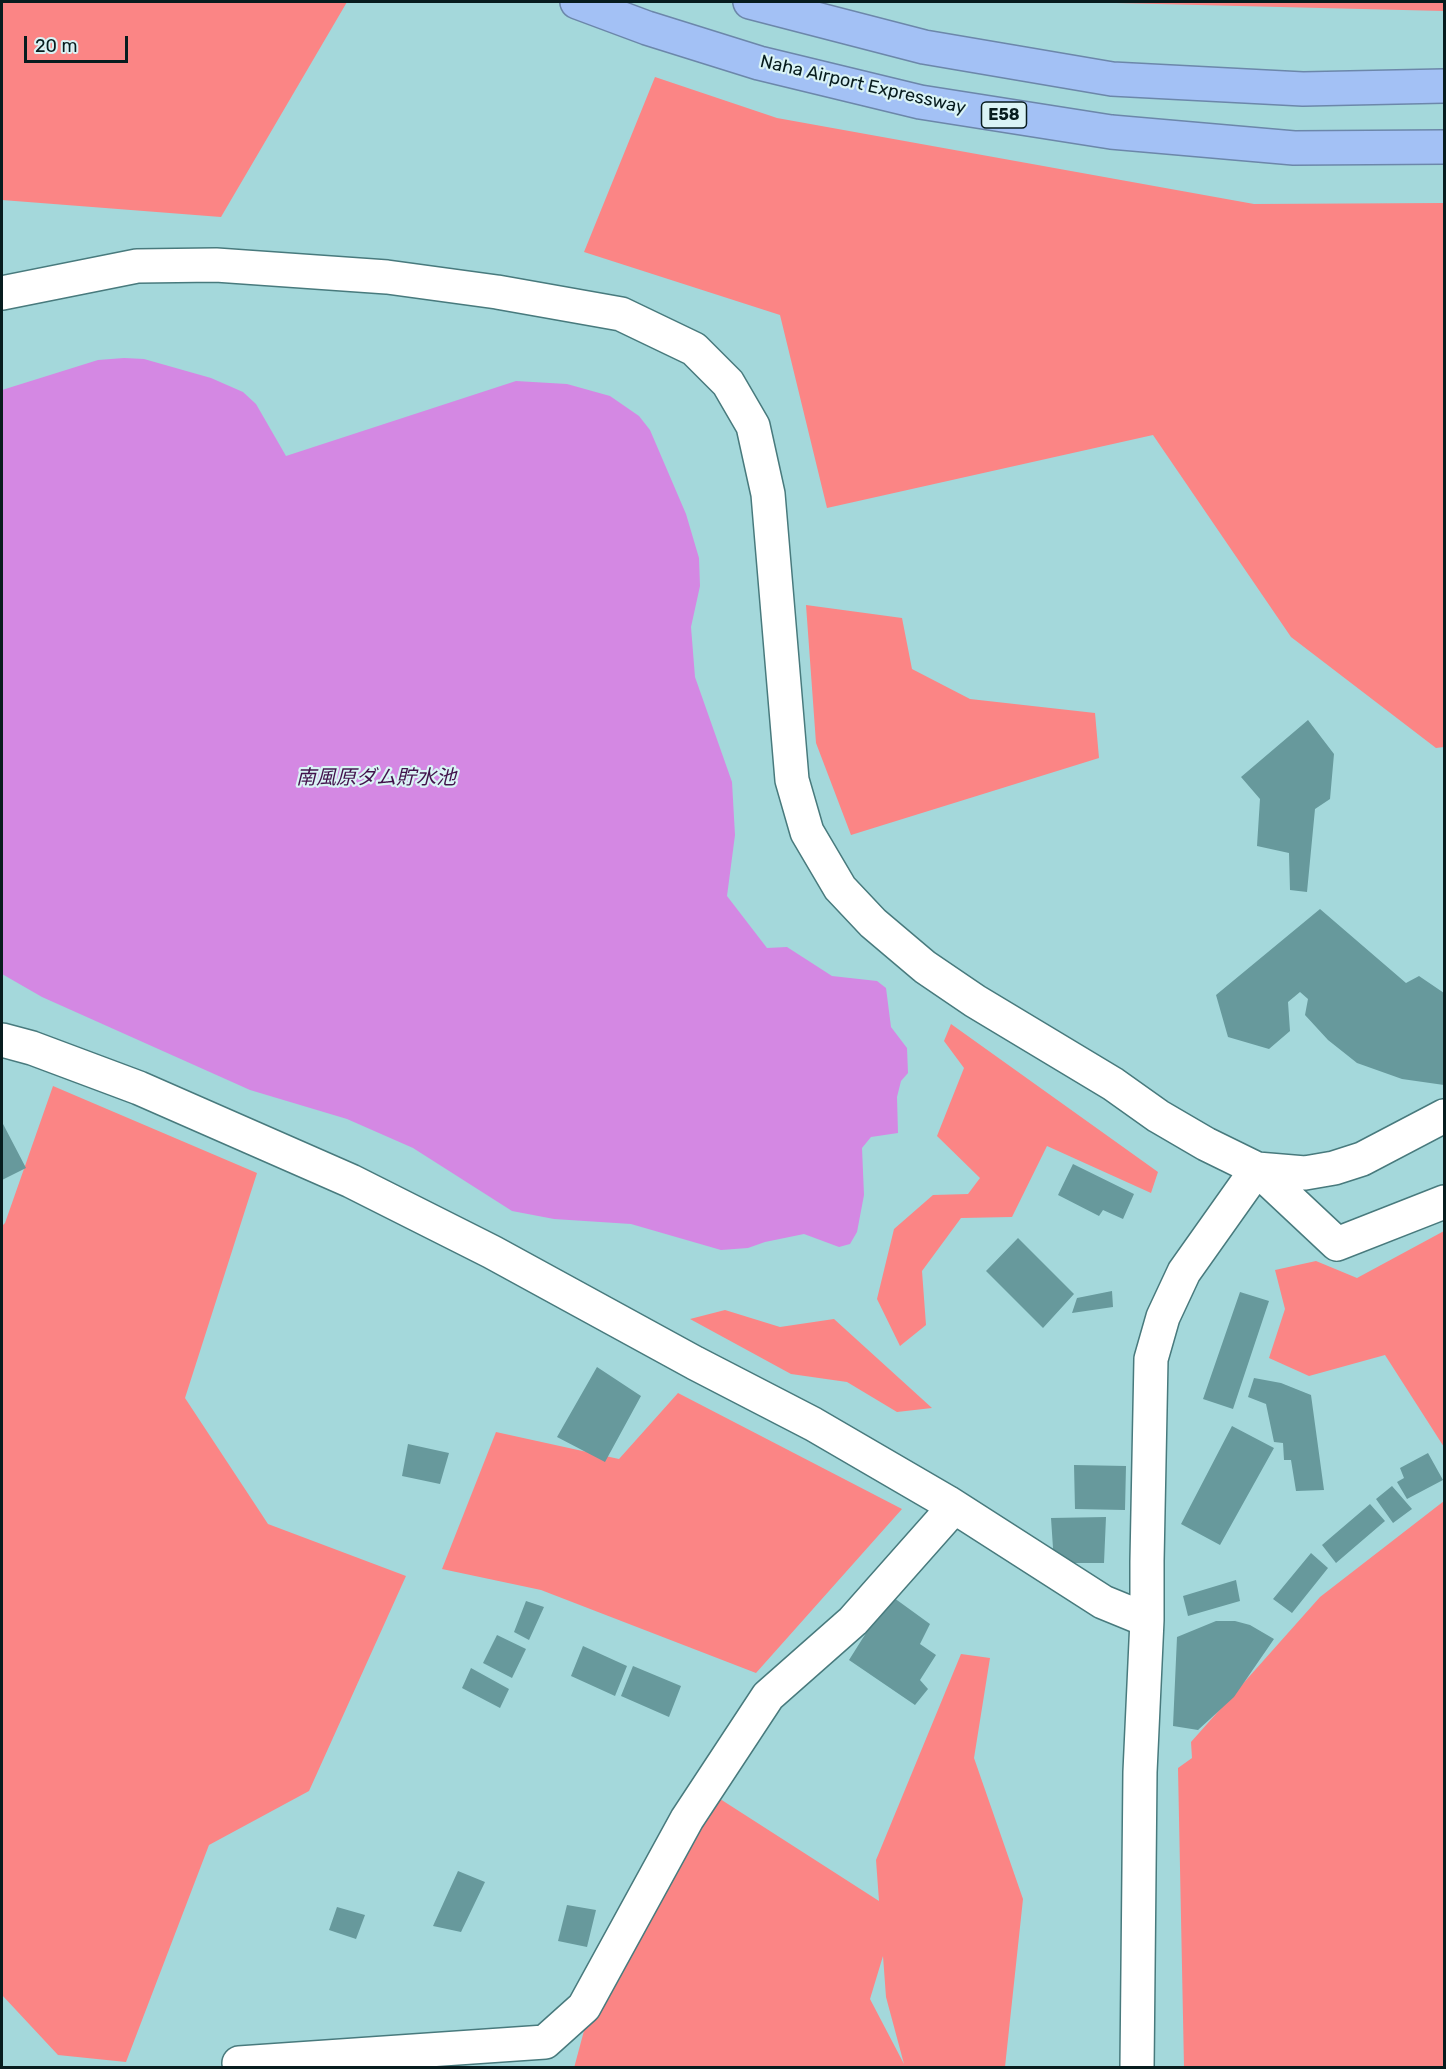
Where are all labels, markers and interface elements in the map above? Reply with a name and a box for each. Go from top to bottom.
scale bar [27,24,130,62]
text: 20 m [35,35,77,57]
street label: Naha Airport Expressway [758,51,968,119]
road number: E58 [982,102,1026,128]
water label: 南風原ダム貯水池 [296,766,456,790]

